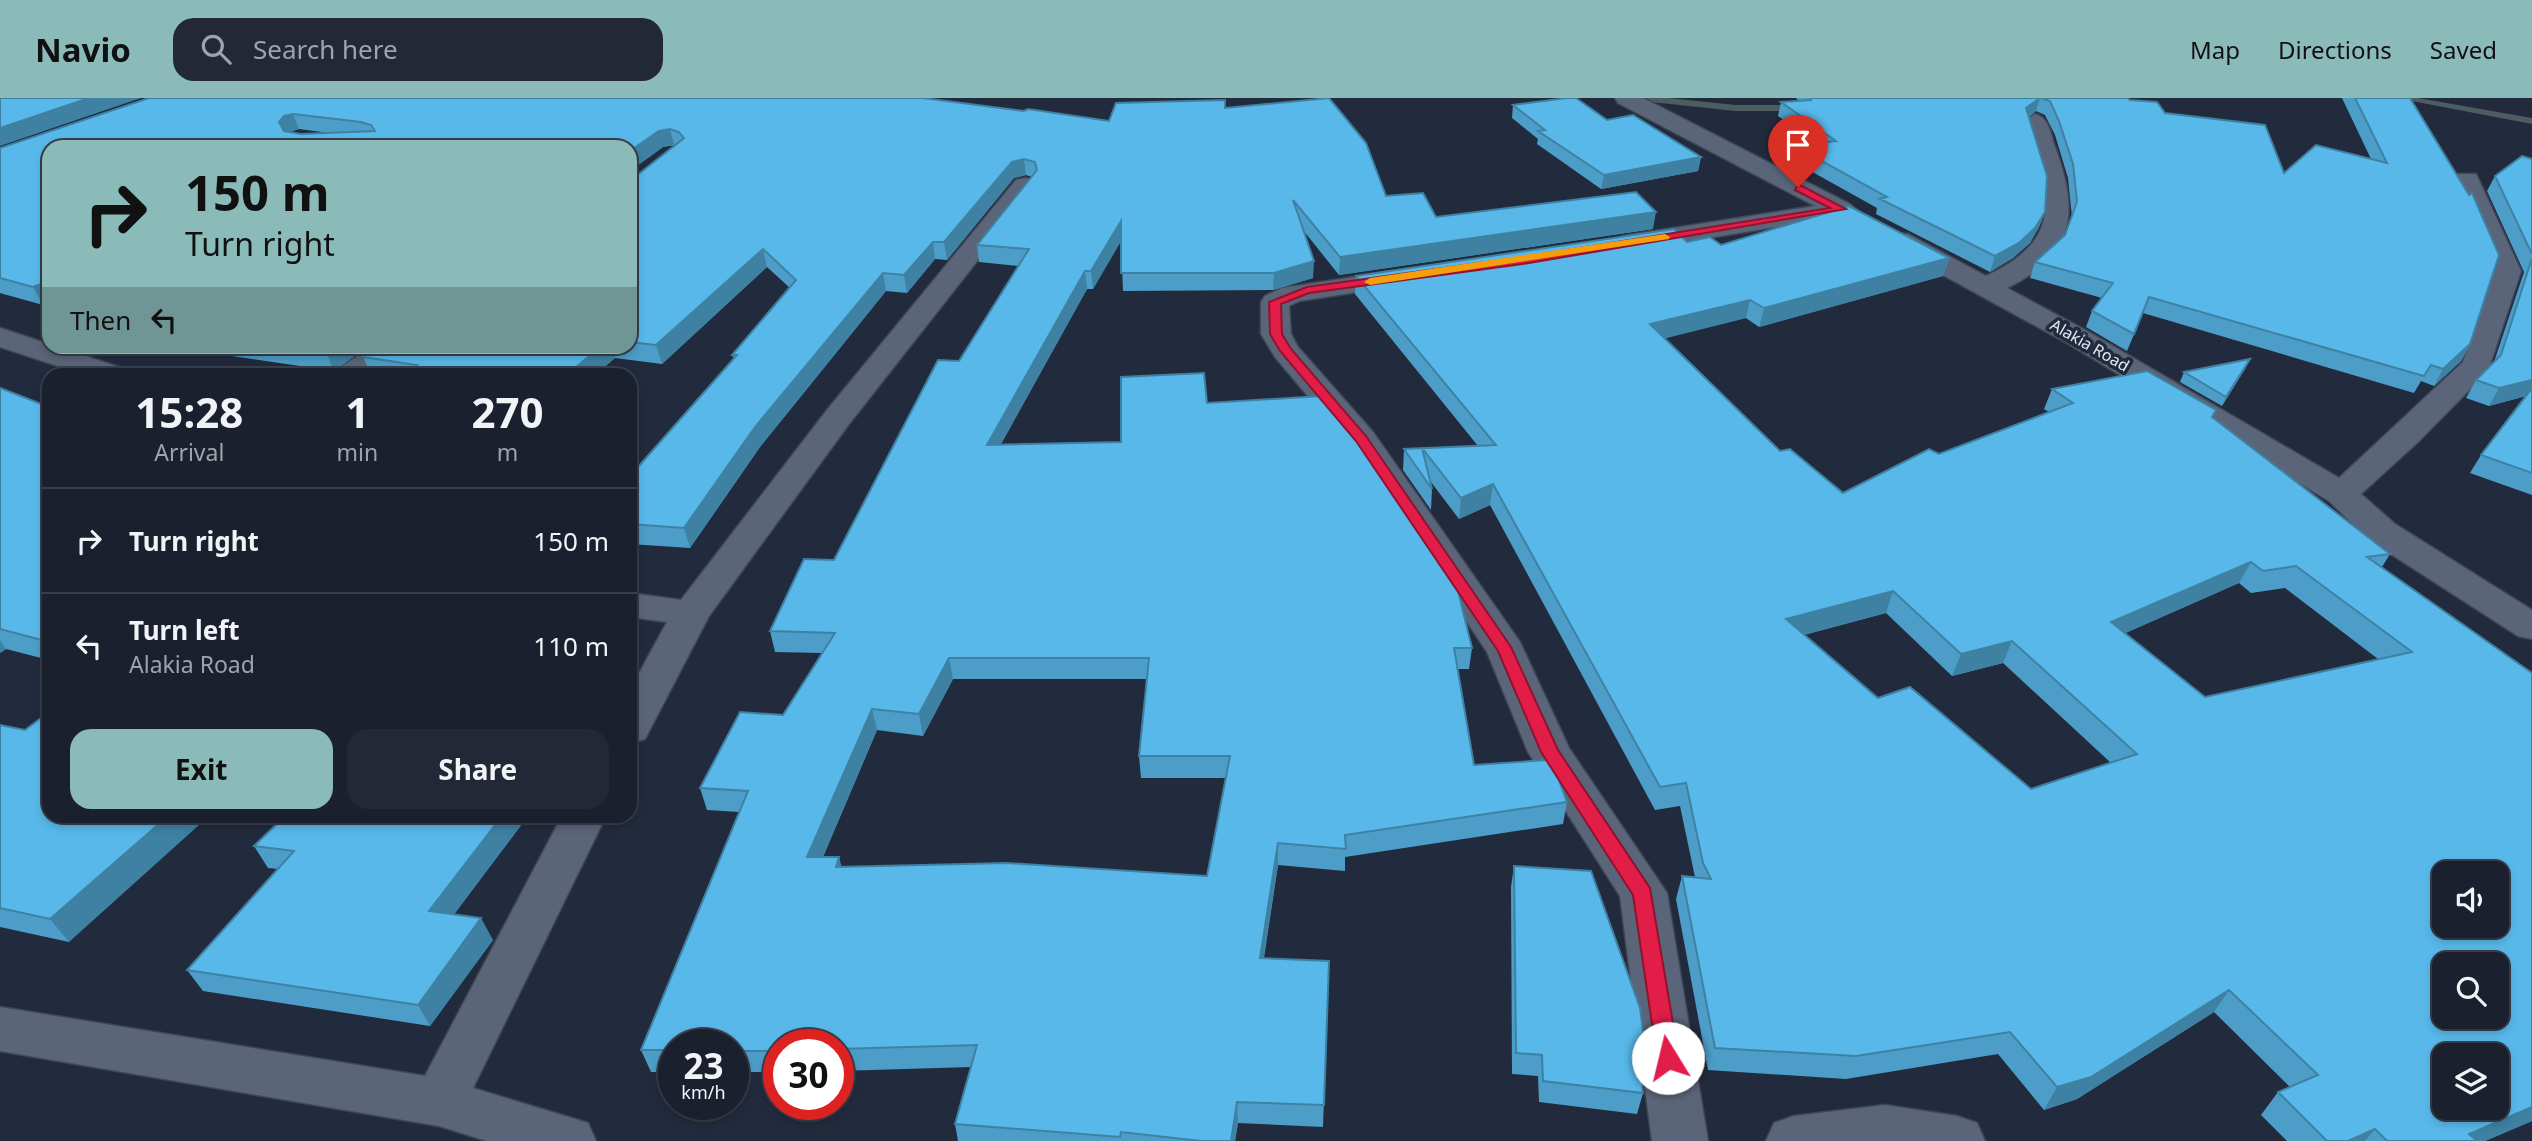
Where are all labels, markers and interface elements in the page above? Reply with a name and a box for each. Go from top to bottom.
search box [173,18,663,81]
text: Navio [35,27,131,72]
icon: search [197,30,235,68]
text: Search here [253,31,398,67]
text: Map [2190,33,2240,66]
text: Directions [2278,33,2392,66]
text: Saved [2430,33,2497,66]
pin [1768,115,1828,187]
icon: arrive [1779,126,1817,164]
text: 150 m [185,159,330,225]
icon: right [70,168,161,259]
text: Turn right [185,222,335,265]
icon: left [145,301,183,339]
text: Then [70,302,131,338]
street label: Alakia Road [2047,314,2133,376]
text: 15:28 [135,383,243,440]
text: 1 [345,383,369,440]
text: 270 [472,383,544,440]
text: Arrival [154,436,224,468]
text: min [337,436,378,468]
text: m [497,436,518,468]
icon: right [70,522,108,560]
text: Turn right [129,523,259,559]
text: 150 m [533,523,609,559]
text: Turn left [129,612,240,648]
icon: left [70,627,108,665]
text: 110 m [533,628,609,664]
text: Alakia Road [129,648,255,680]
button: Exit [70,729,333,809]
button: Share [347,729,609,809]
map controls [2432,861,2509,1120]
button: sound [2432,861,2509,938]
button: search [2432,952,2509,1029]
position arrow [1631,1021,1705,1095]
speed limit sign: 30 [763,1029,854,1120]
text: 23 [683,1042,724,1089]
button: layers [2432,1043,2509,1120]
text: km/h [681,1080,726,1104]

